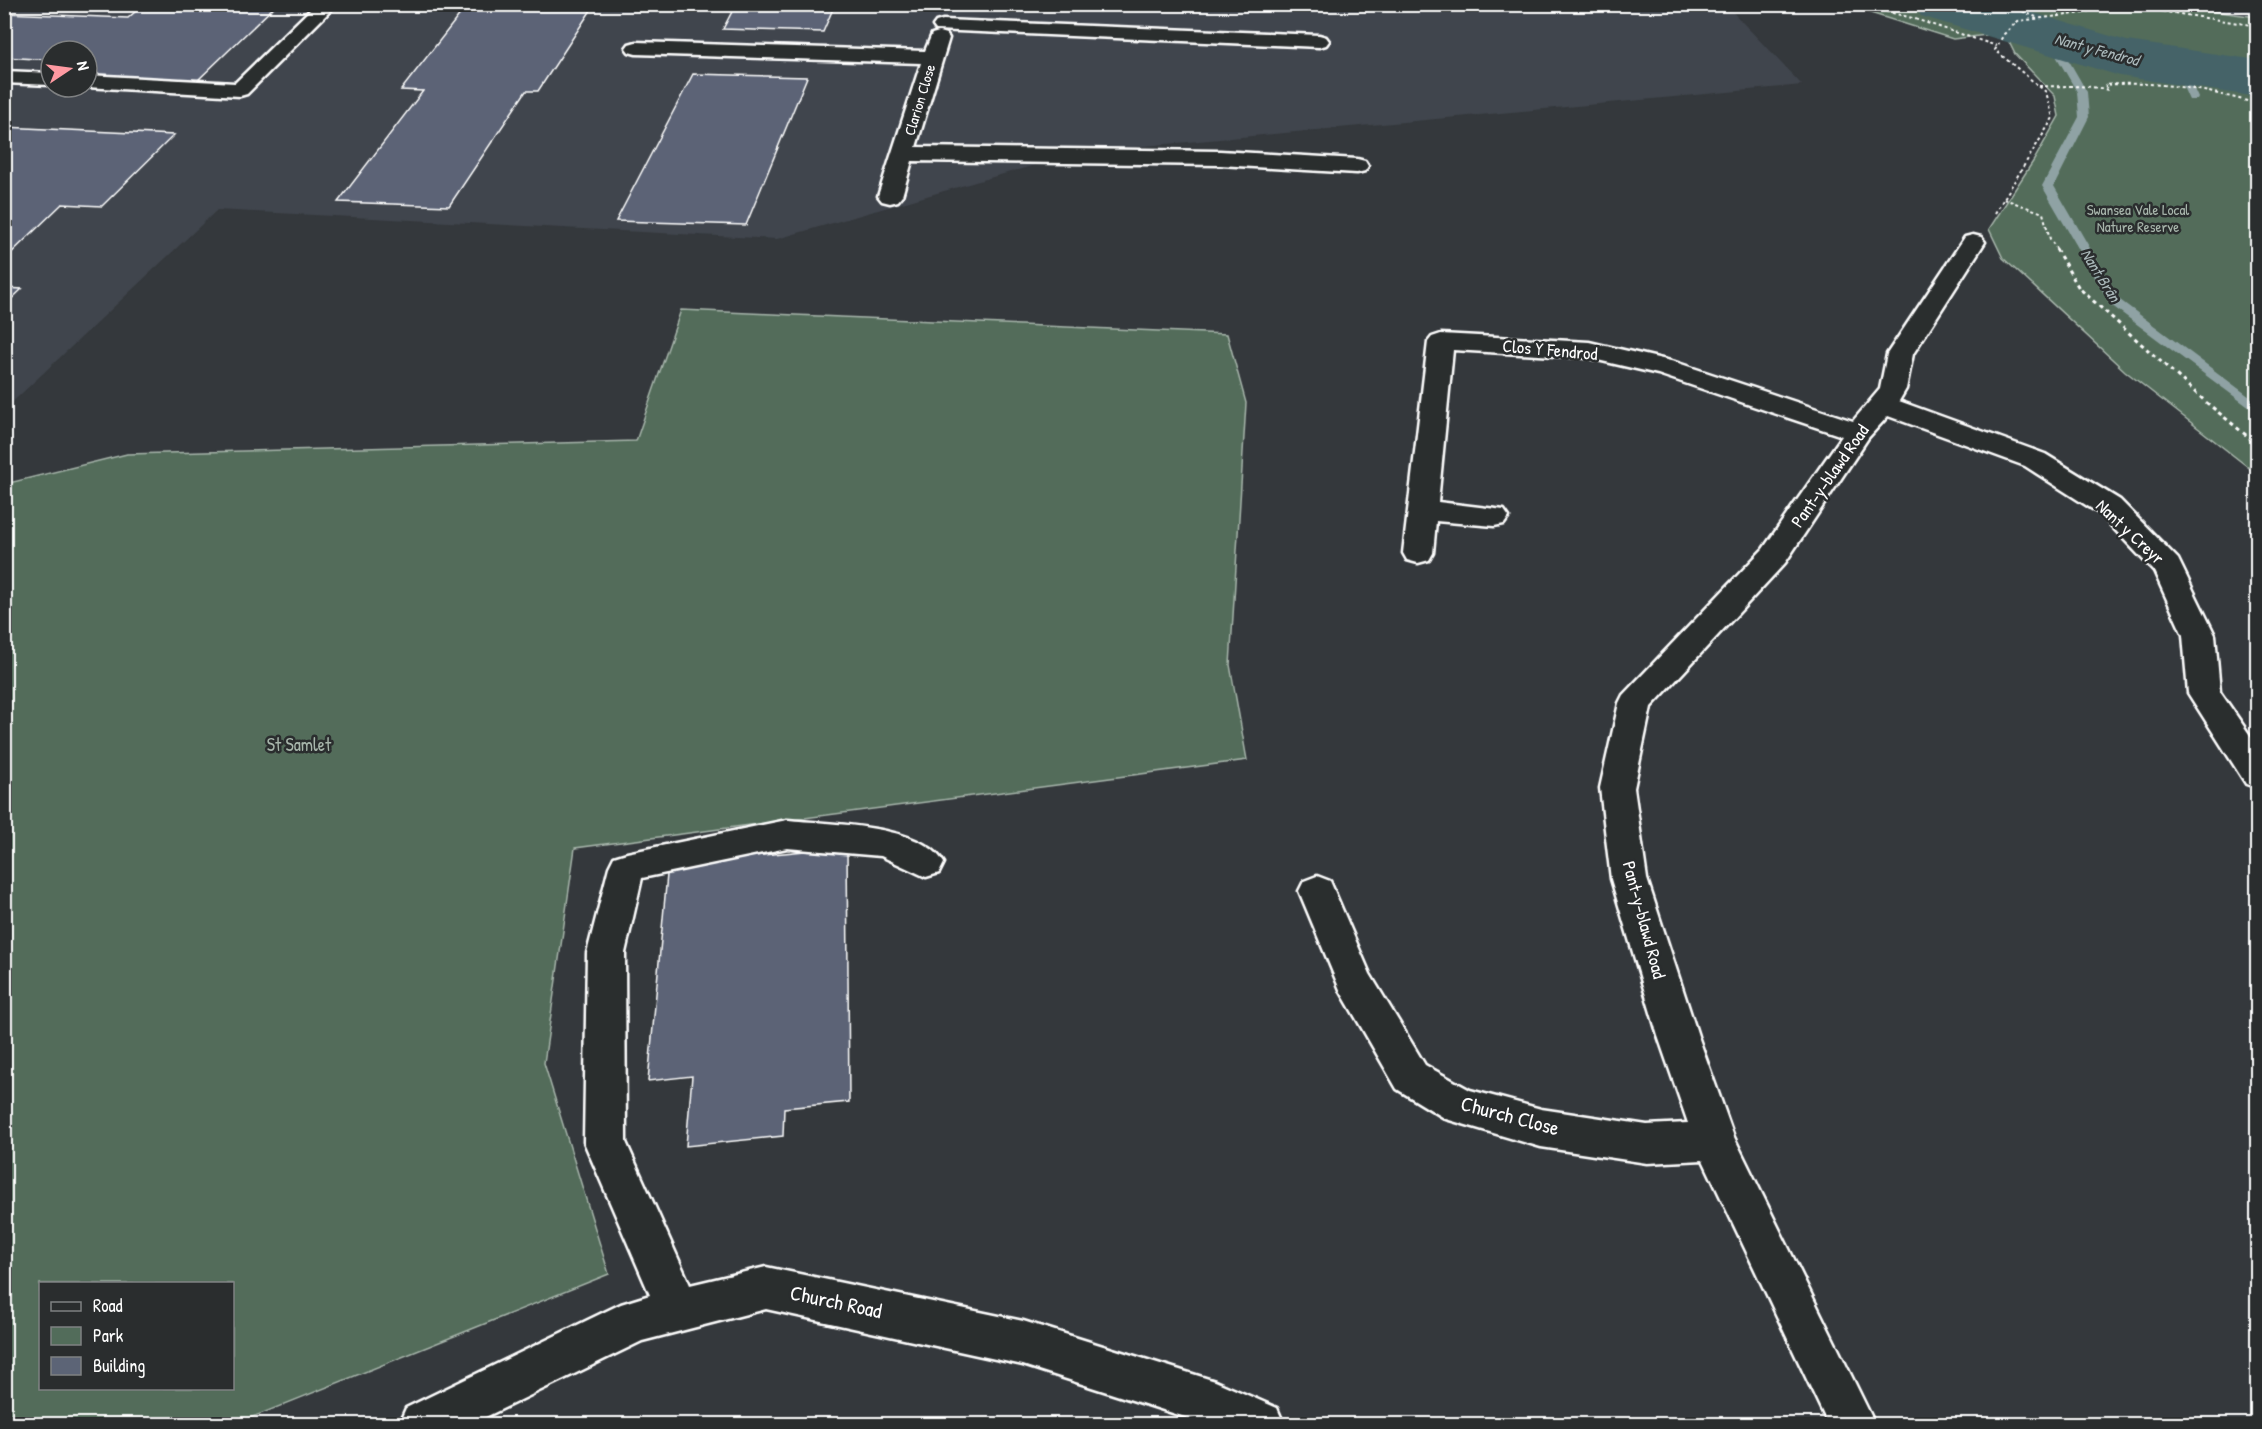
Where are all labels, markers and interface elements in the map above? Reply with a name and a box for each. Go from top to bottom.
water label: Nant y Fendrod [2052,27,2144,72]
north arrow [39,39,99,99]
text: N [72,59,95,73]
street label: Clarion Close [899,62,940,138]
park label: Swansea Vale Local Nature Reserve [2087,199,2189,237]
water label: Nant Brân [2076,244,2127,307]
street label: Clos Y Fendrod [1501,333,1599,366]
street label: Pant-y-blawd Road [1785,419,1874,532]
street label: Nant y Creyr [2091,493,2170,570]
park label: St Samlet [267,732,332,757]
street label: Pant-y-blawd Road [1617,858,1672,981]
street label: Church Close [1458,1088,1562,1143]
street label: Church Road [788,1278,885,1325]
legend [39,1282,234,1390]
text: Road [93,1293,123,1318]
text: Park [93,1323,124,1348]
text: Building [93,1353,145,1378]

